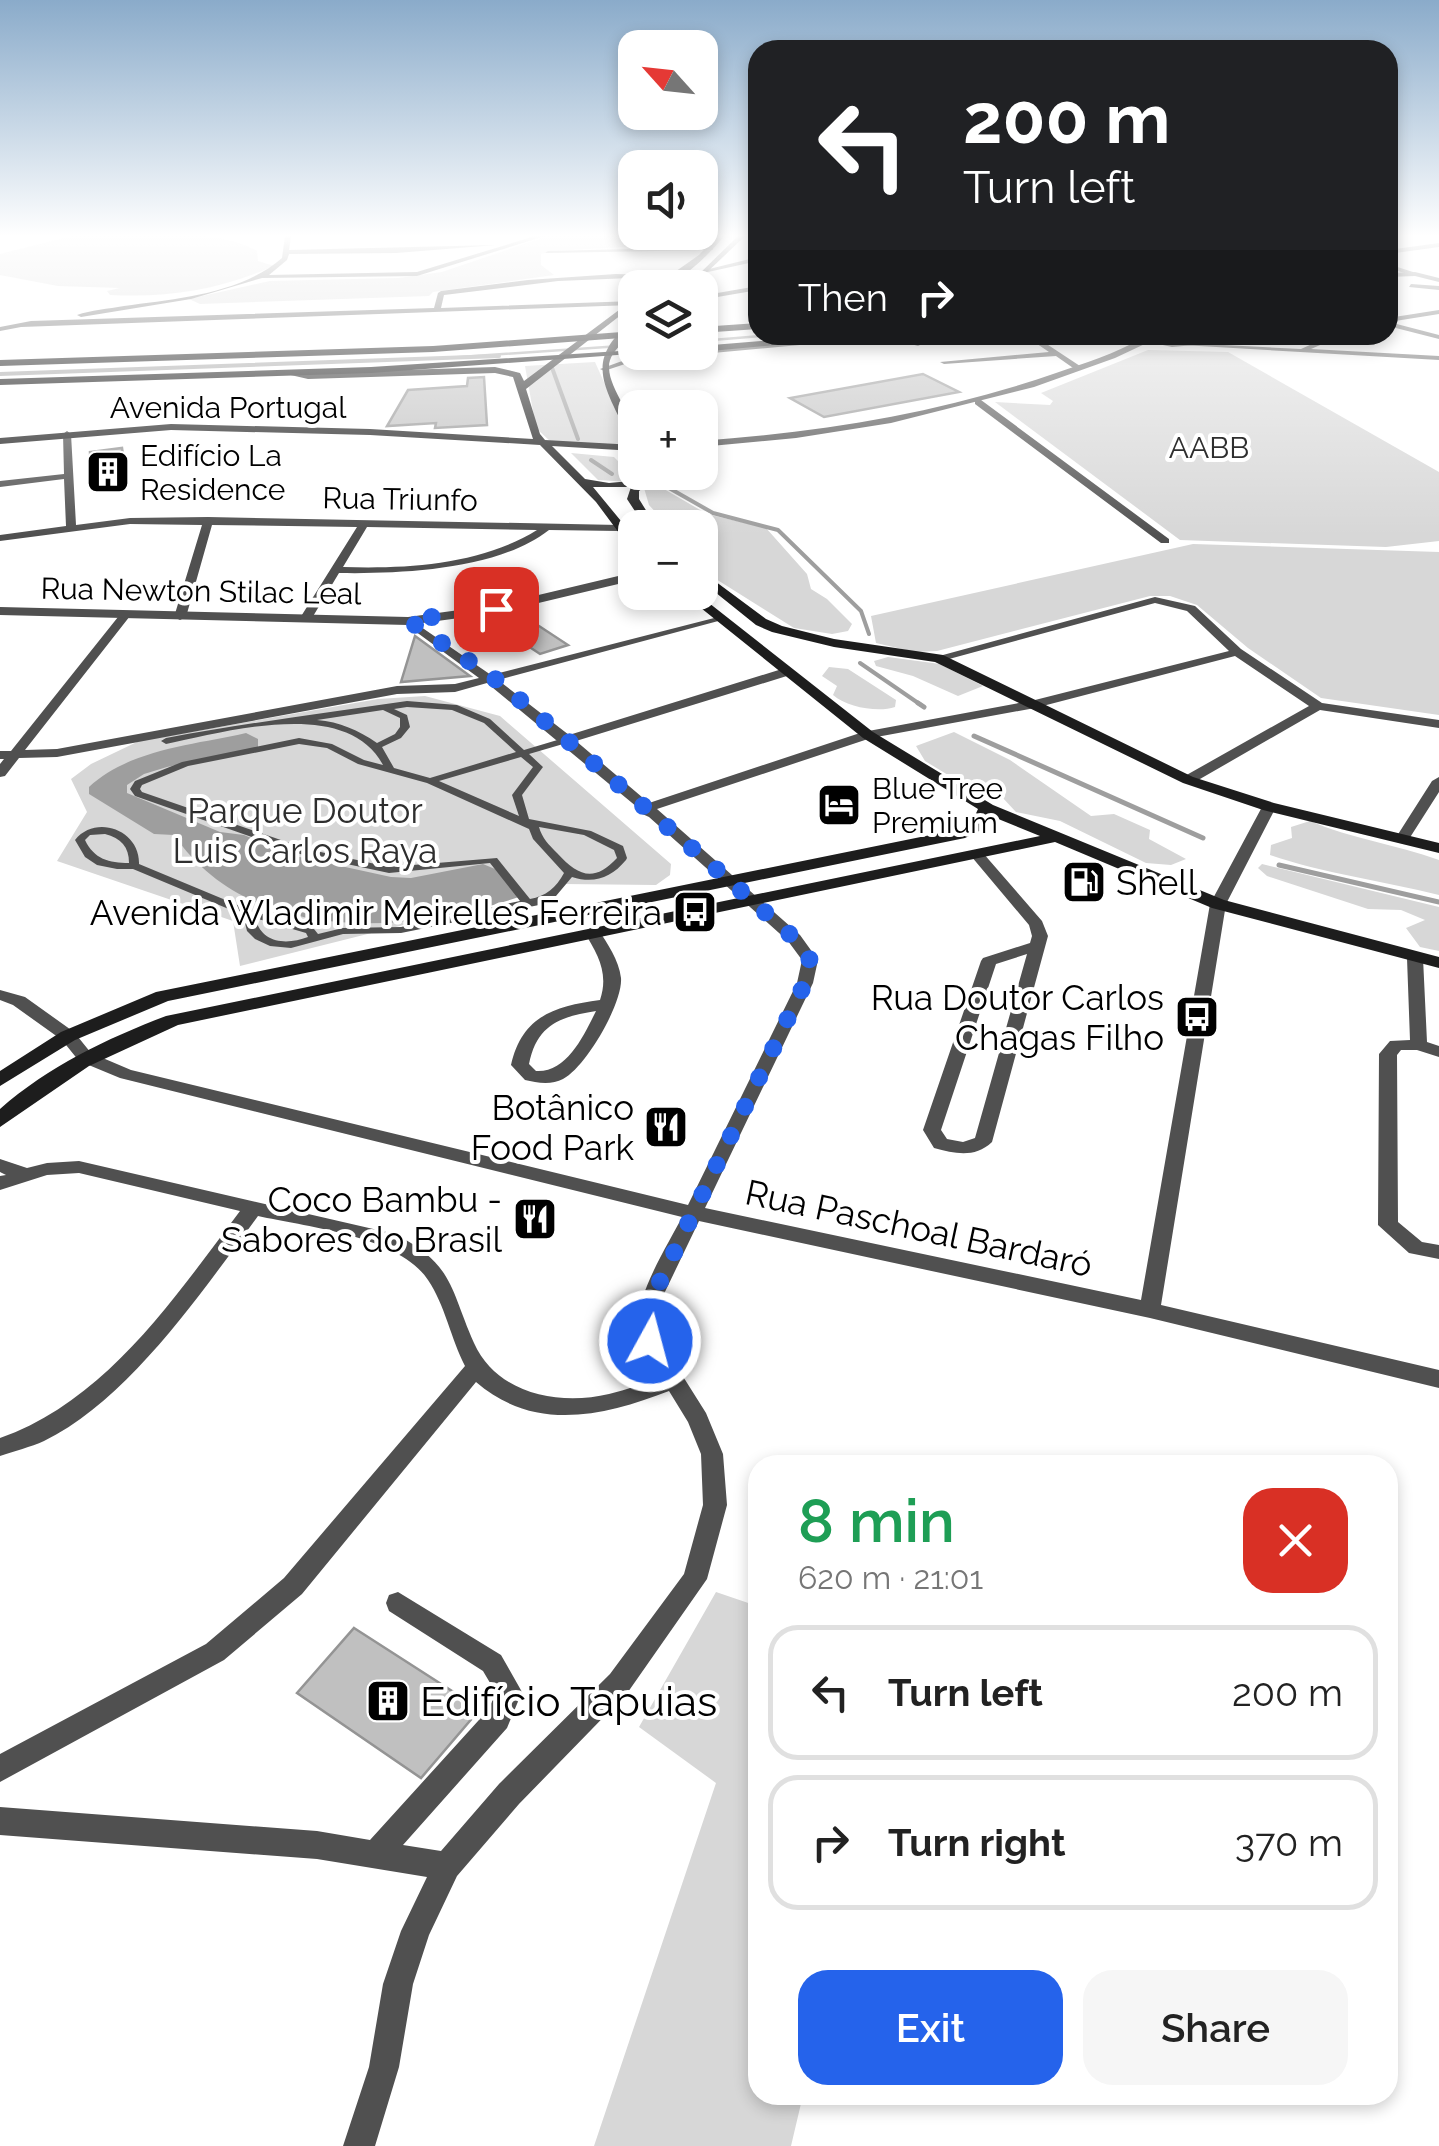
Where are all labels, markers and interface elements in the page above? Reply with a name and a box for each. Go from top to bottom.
north arrow [618,30,718,130]
map controls [618,30,718,610]
text: 200 m [963,77,1170,159]
icon: left [798,80,928,210]
button: sound [618,150,718,250]
text: Turn left [963,161,1135,214]
button: layers [618,270,718,370]
icon: right [908,270,963,325]
text: Then [798,275,888,320]
street label: Avenida Portugal [110,390,347,425]
button: + [618,390,718,490]
park label: AABB [1169,430,1249,465]
place label: Edifício La Residence [140,438,285,507]
building icon: Edifício La Residence [85,449,131,495]
street label: Rua Triunfo [322,480,478,518]
button: − [618,510,718,610]
pin [454,567,539,652]
street label: Rua Newton Stilac Leal [40,571,363,611]
icon: arrive [469,582,524,637]
place label: Blue Tree Premium [872,771,1003,840]
hotel icon: Blue Tree Premium [816,782,862,828]
park label: Parque Doutor Luis Carlos Raya [173,790,437,871]
fuel station icon: Shell [1061,859,1107,905]
place label: Shell [1116,862,1198,903]
bus stop icon: Avenida Wladimir Meirelles Ferreira [672,889,718,935]
place label: Avenida Wladimir Meirelles Ferreira [90,892,662,933]
place label: Rua Doutor Carlos Chagas Filho [871,977,1164,1058]
bus stop icon: Rua Doutor Carlos Chagas Filho [1174,994,1220,1040]
place label: Botânico Food Park [471,1087,634,1168]
restaurant icon: Botânico Food Park [643,1104,689,1150]
street label: Rua Paschoal Bardaró [742,1171,1096,1285]
place label: Coco Bambu - Sabores do Brasil [221,1179,502,1260]
restaurant icon: Coco Bambu - Sabores do Brasil [512,1196,558,1242]
position arrow [598,1289,702,1393]
text: 8 min [798,1486,955,1556]
button: close [1243,1488,1348,1593]
text: 620 m · 21:01 [798,1559,983,1596]
icon: left [803,1665,858,1720]
text: Turn left [888,1670,1043,1715]
text: 200 m [1232,1670,1343,1715]
place label: Edifício Tapuias [420,1677,717,1726]
building icon: Edifício Tapuias [365,1678,411,1724]
icon: right [803,1815,858,1870]
text: Turn right [888,1820,1065,1865]
text: 370 m [1235,1820,1343,1865]
button: Exit [798,1970,1063,2085]
button: Share [1083,1970,1348,2085]

